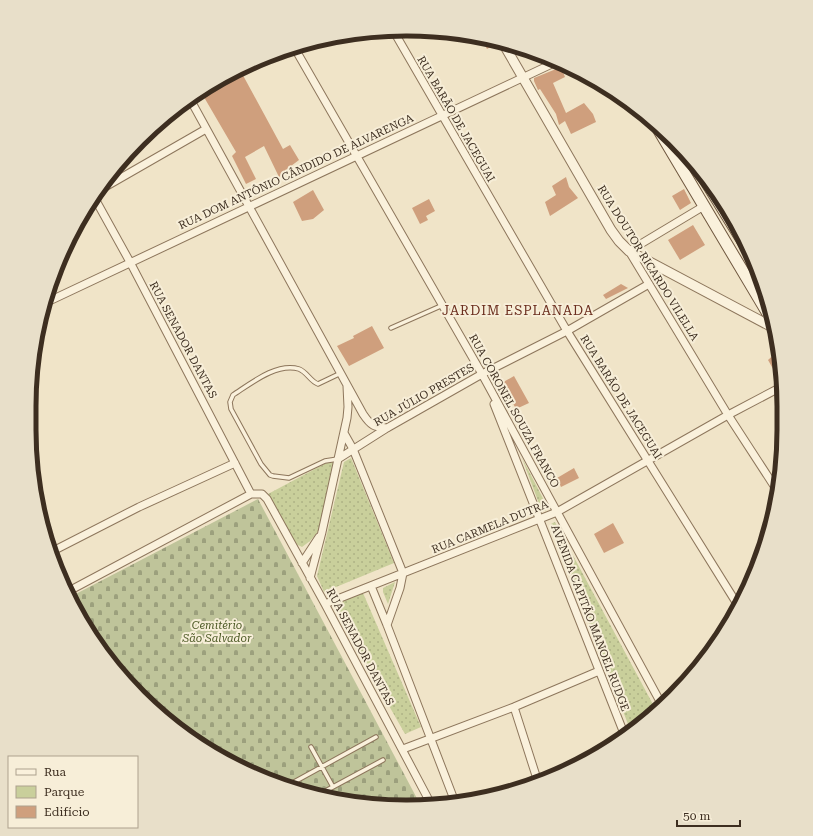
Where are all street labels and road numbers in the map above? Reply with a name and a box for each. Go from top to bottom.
street label: RUA BARÃO DE JACEGUAI [415,54,497,184]
street label: RUA DOM ANTÔNIO CÂNDIDO DE ALVARENGA [176,111,416,232]
street label: RUA DOUTOR RICARDO VILELLA [595,183,702,343]
street label: RUA SENADOR DANTAS [147,279,220,401]
street label: RUA CORONEL SOUZA FRANCO [466,332,562,490]
street label: RUA BARÃO DE JACEGUAI [577,333,665,461]
street label: RUA JÚLIO PRESTES [371,360,477,429]
street label: RUA CARMELA DUTRA [430,498,550,556]
street label: AVENIDA CAPITÃO MANOEL RUDGE [548,523,632,713]
street label: RUA SENADOR DANTAS [324,586,397,708]

